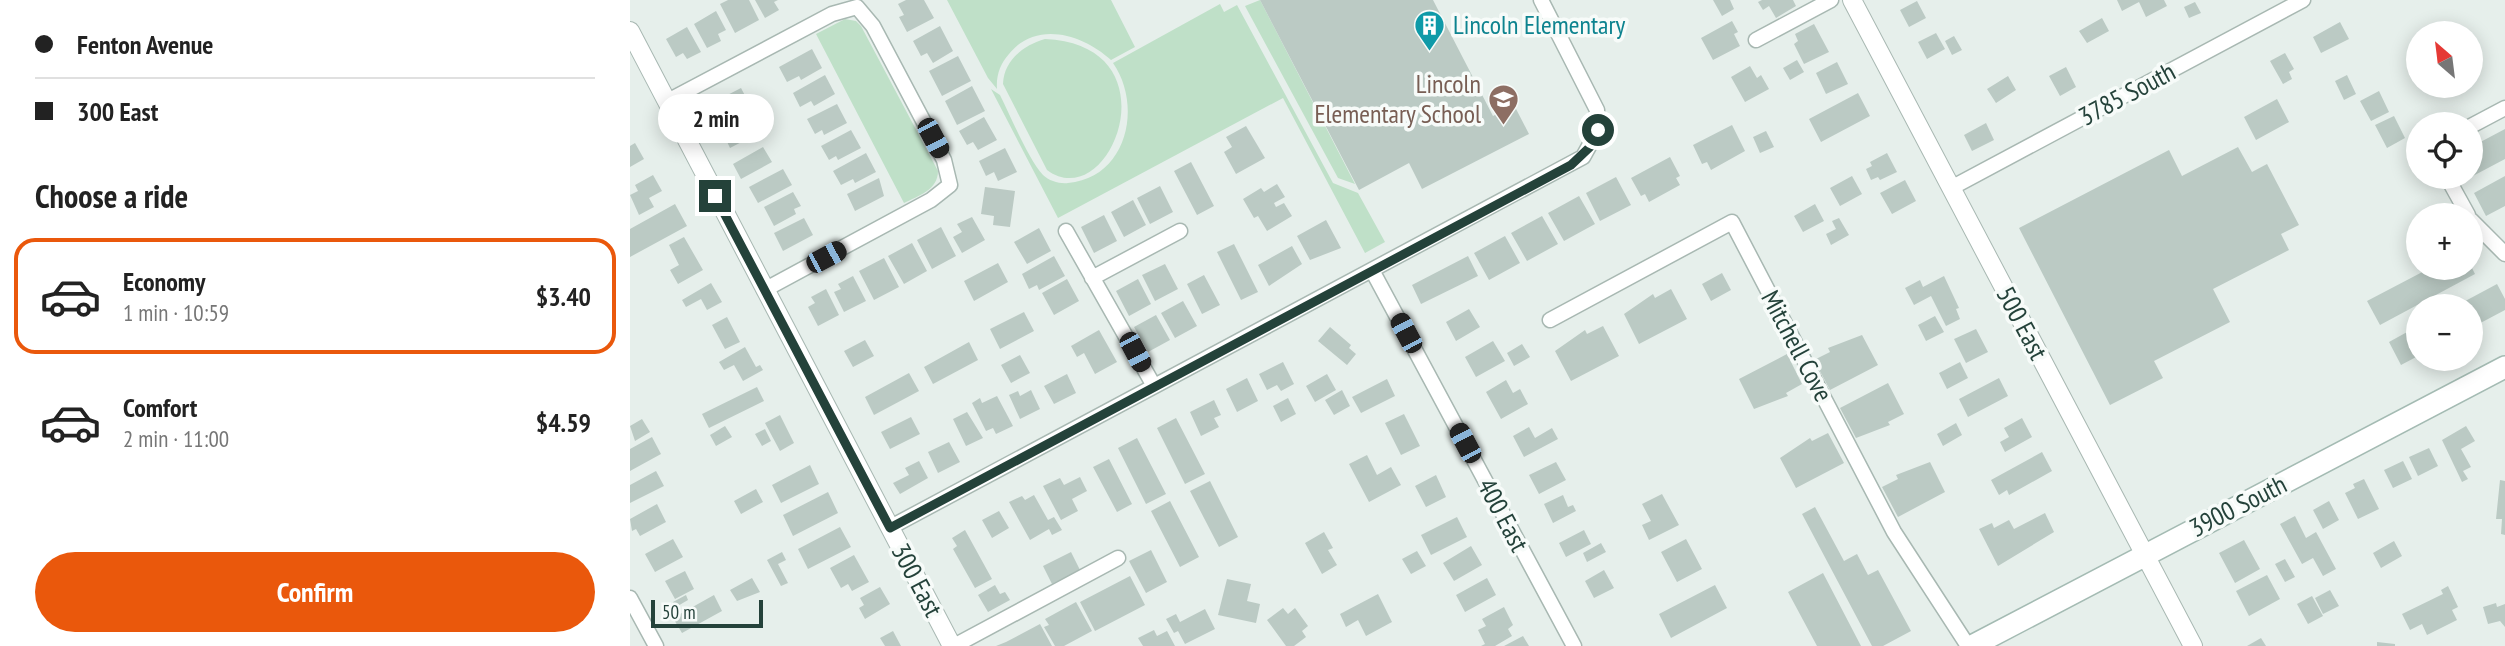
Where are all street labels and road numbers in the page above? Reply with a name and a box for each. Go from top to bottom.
street label: 3785 South [2073,54,2181,133]
street label: 500 East [1990,281,2055,365]
street label: Mitchell Cove [1754,285,1840,407]
street label: 3900 South [2184,467,2292,544]
street label: 400 East [1471,473,1536,557]
street label: 300 East [885,538,950,622]

